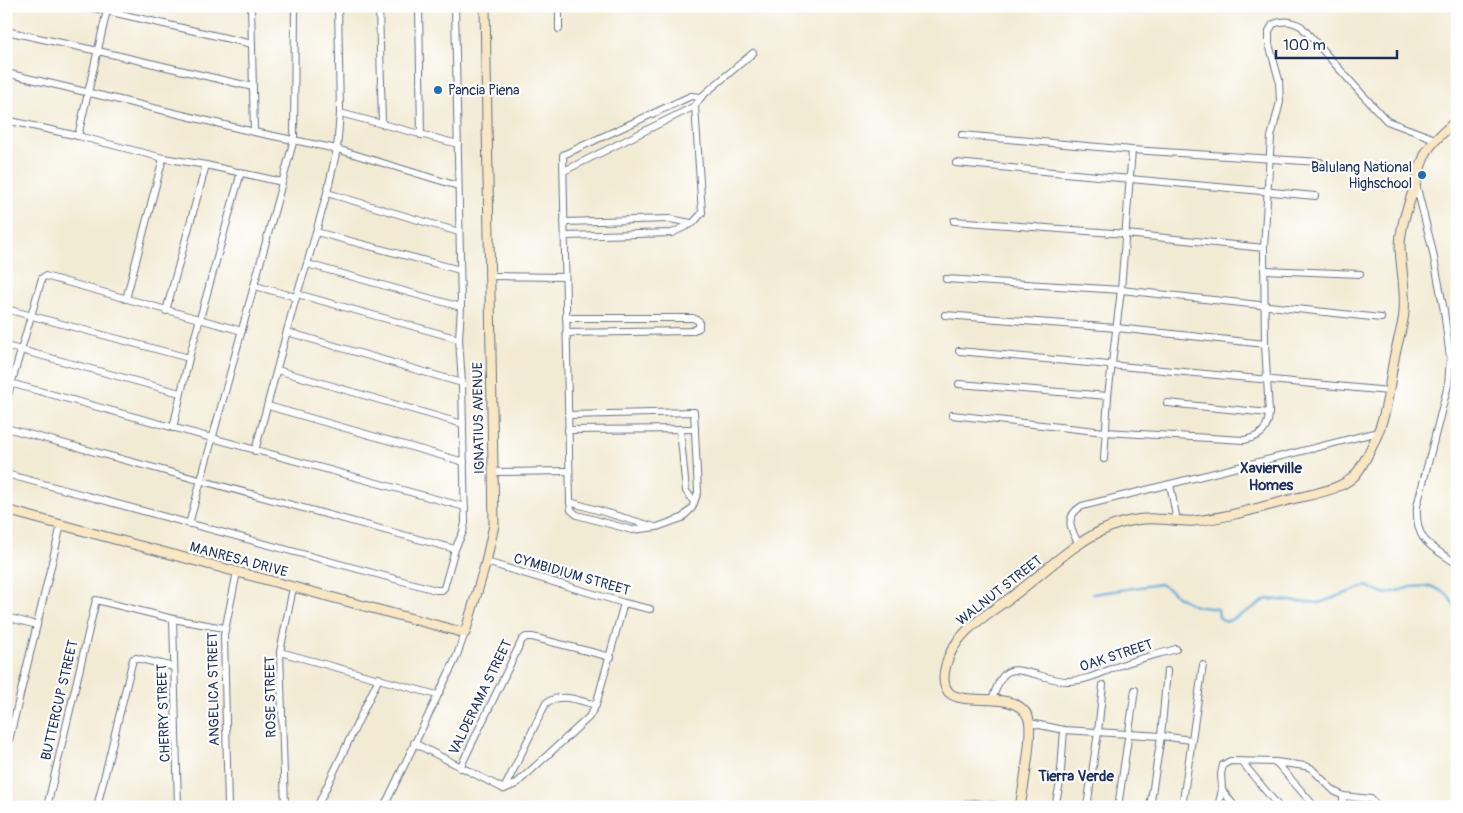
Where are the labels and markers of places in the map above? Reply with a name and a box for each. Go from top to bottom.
place label: Pancia Piena [448,82,520,99]
marker: Pancia Piena [432,84,444,96]
place label: Balulang National Highschool [1311,159,1412,192]
marker: Balulang National Highschool [1416,169,1428,181]

